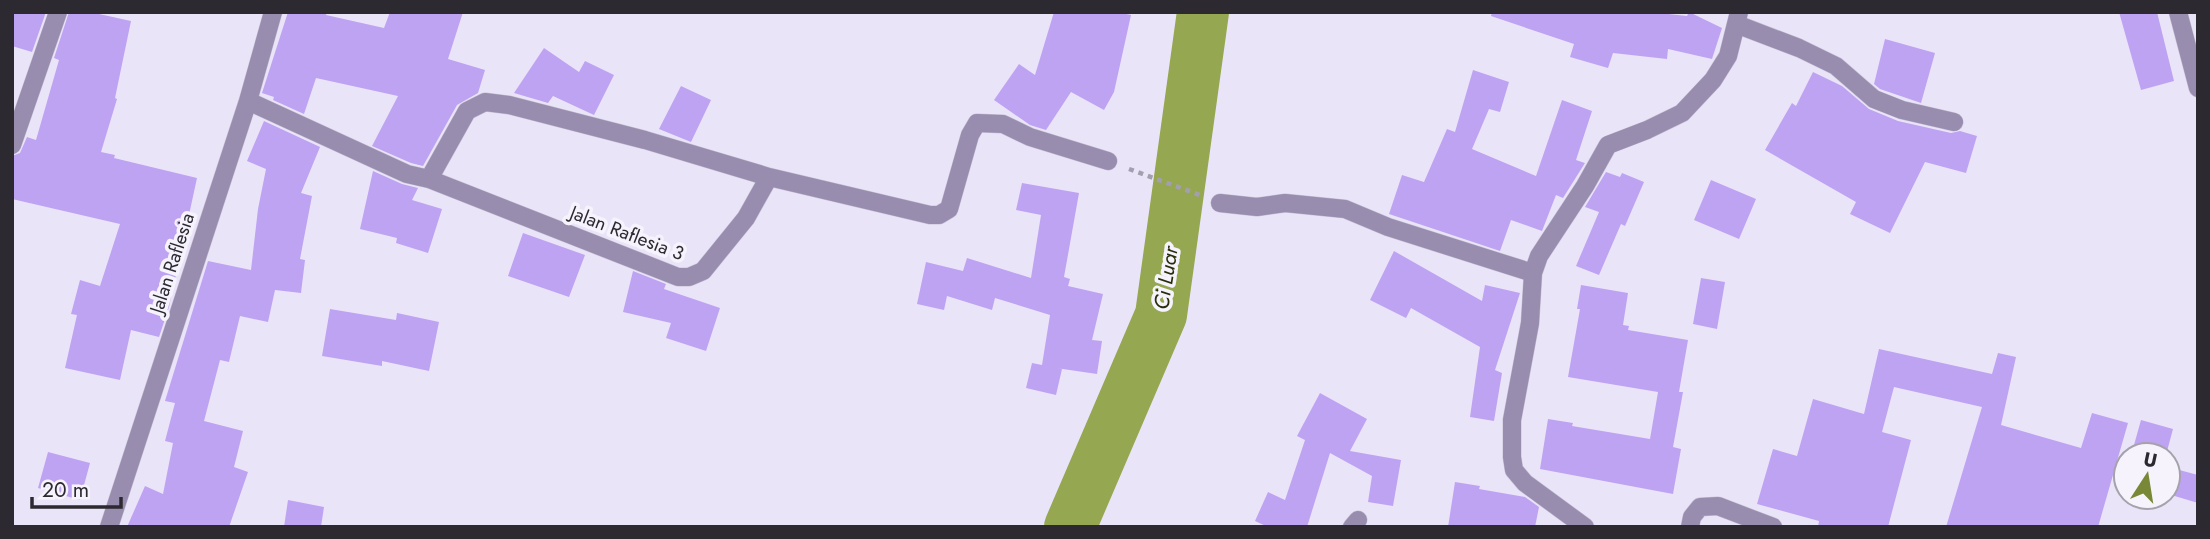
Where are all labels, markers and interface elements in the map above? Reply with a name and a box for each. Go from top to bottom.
street label: Jalan Raflesia 3 [563,198,688,267]
street label: Jalan Raflesia [142,209,201,319]
water label: Ci Luar [1146,243,1186,312]
north arrow [2112,441,2182,511]
text: U [2141,445,2160,474]
scale bar [32,466,121,510]
text: 20 m [42,475,89,505]

